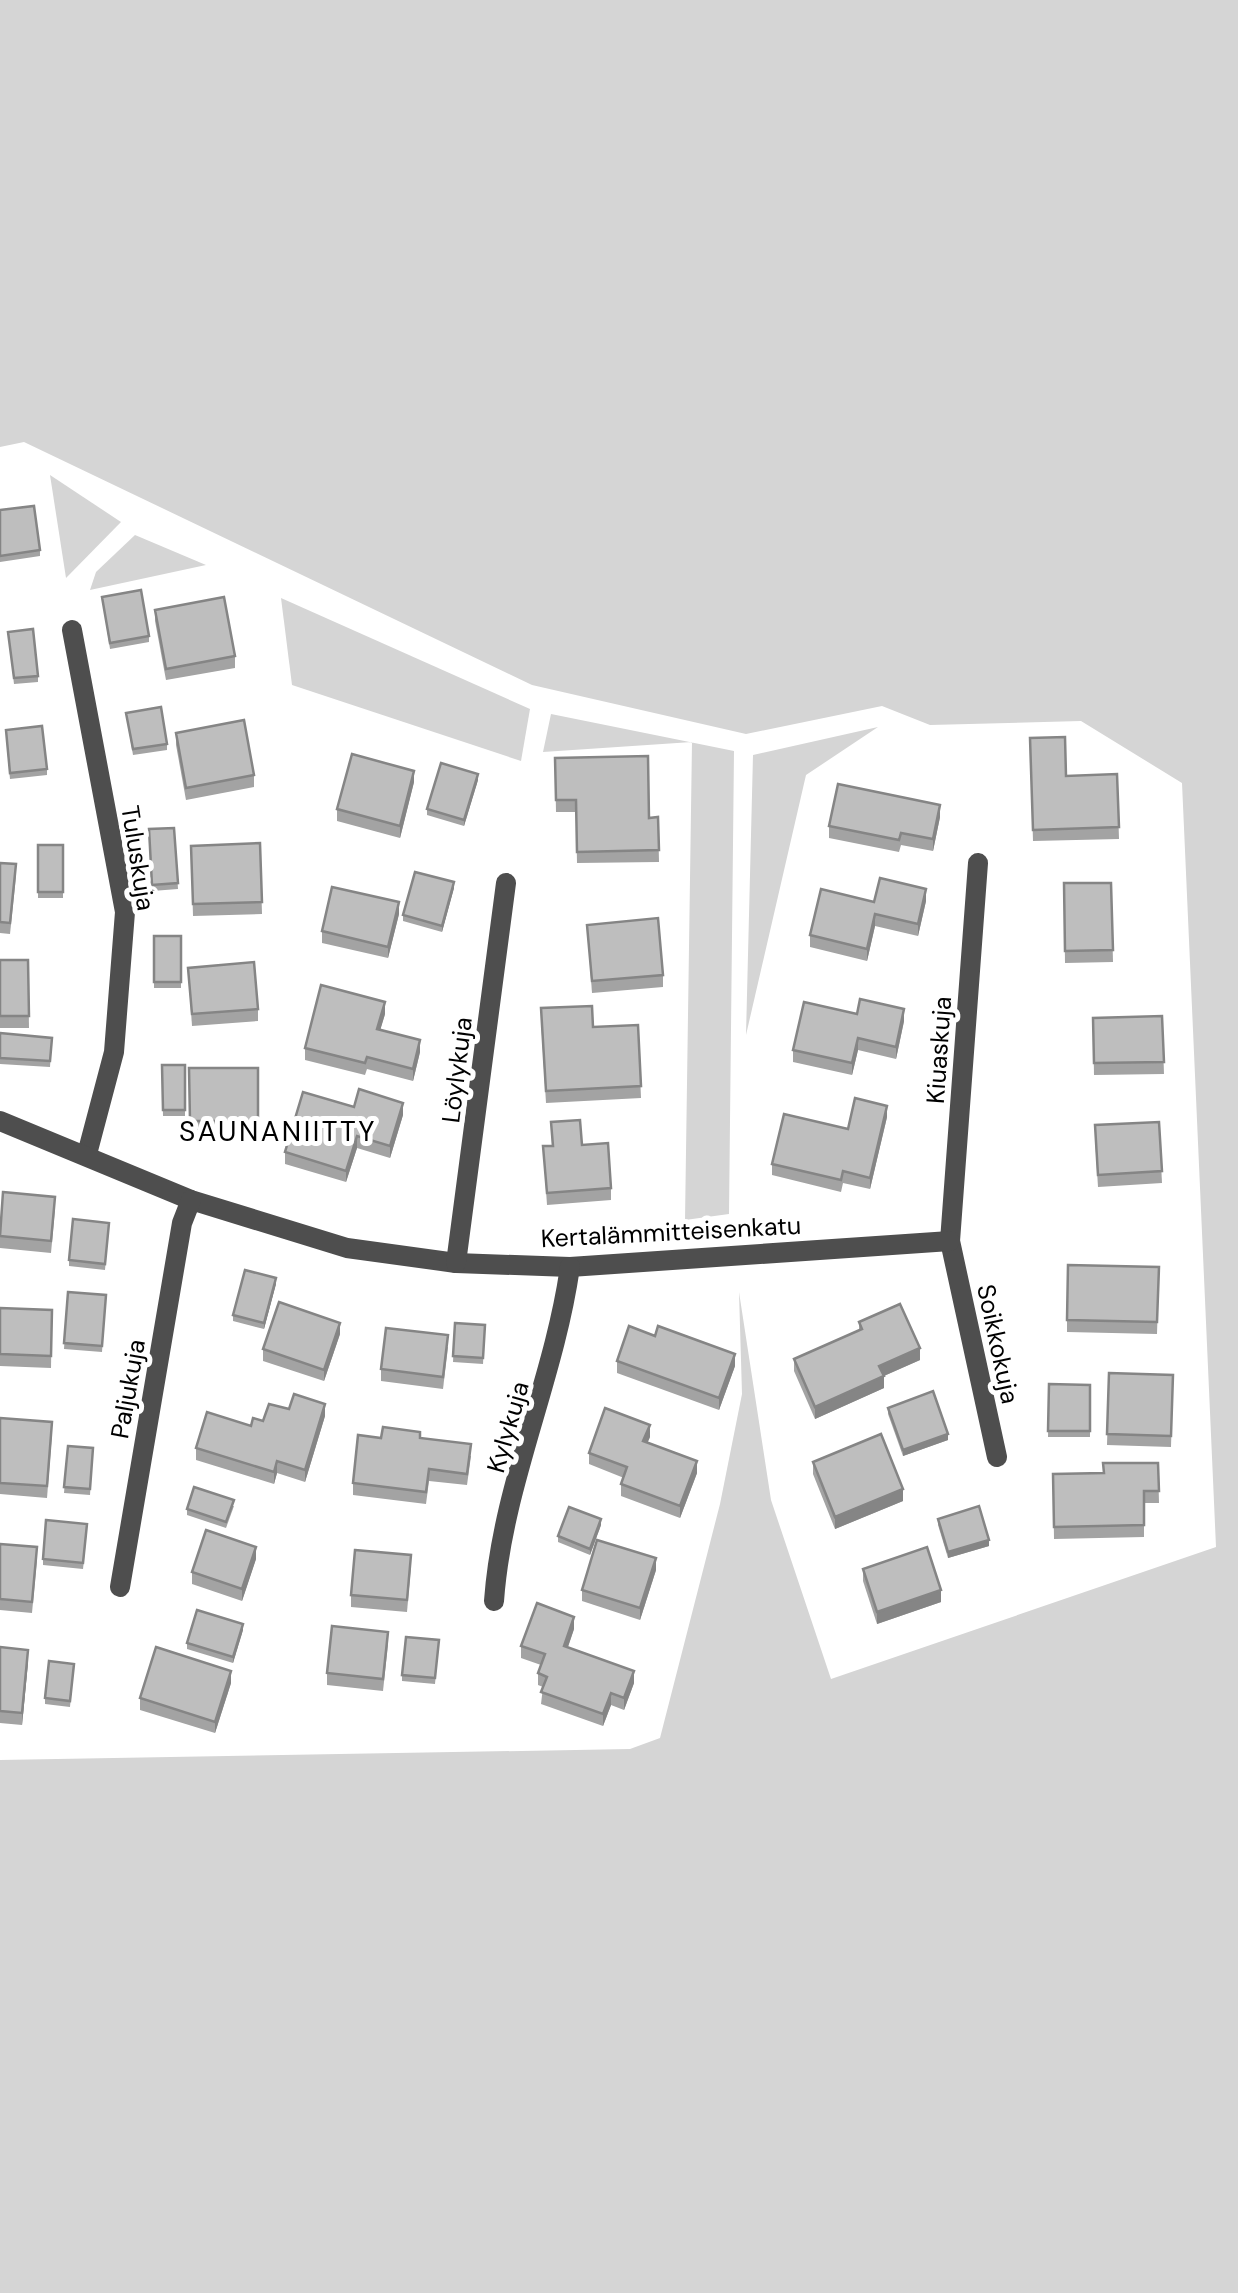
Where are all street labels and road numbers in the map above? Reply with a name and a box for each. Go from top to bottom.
street label: Tuluskuja [113,803,163,913]
street label: Kiuaskuja [919,995,959,1105]
street label: Löylykuja [434,1015,480,1125]
street label: Kertalämmitteisenkatu [540,1209,802,1255]
street label: Soikkokuja [969,1281,1027,1407]
street label: Paljukuja [103,1337,153,1441]
street label: Kylykuja [479,1378,537,1476]

